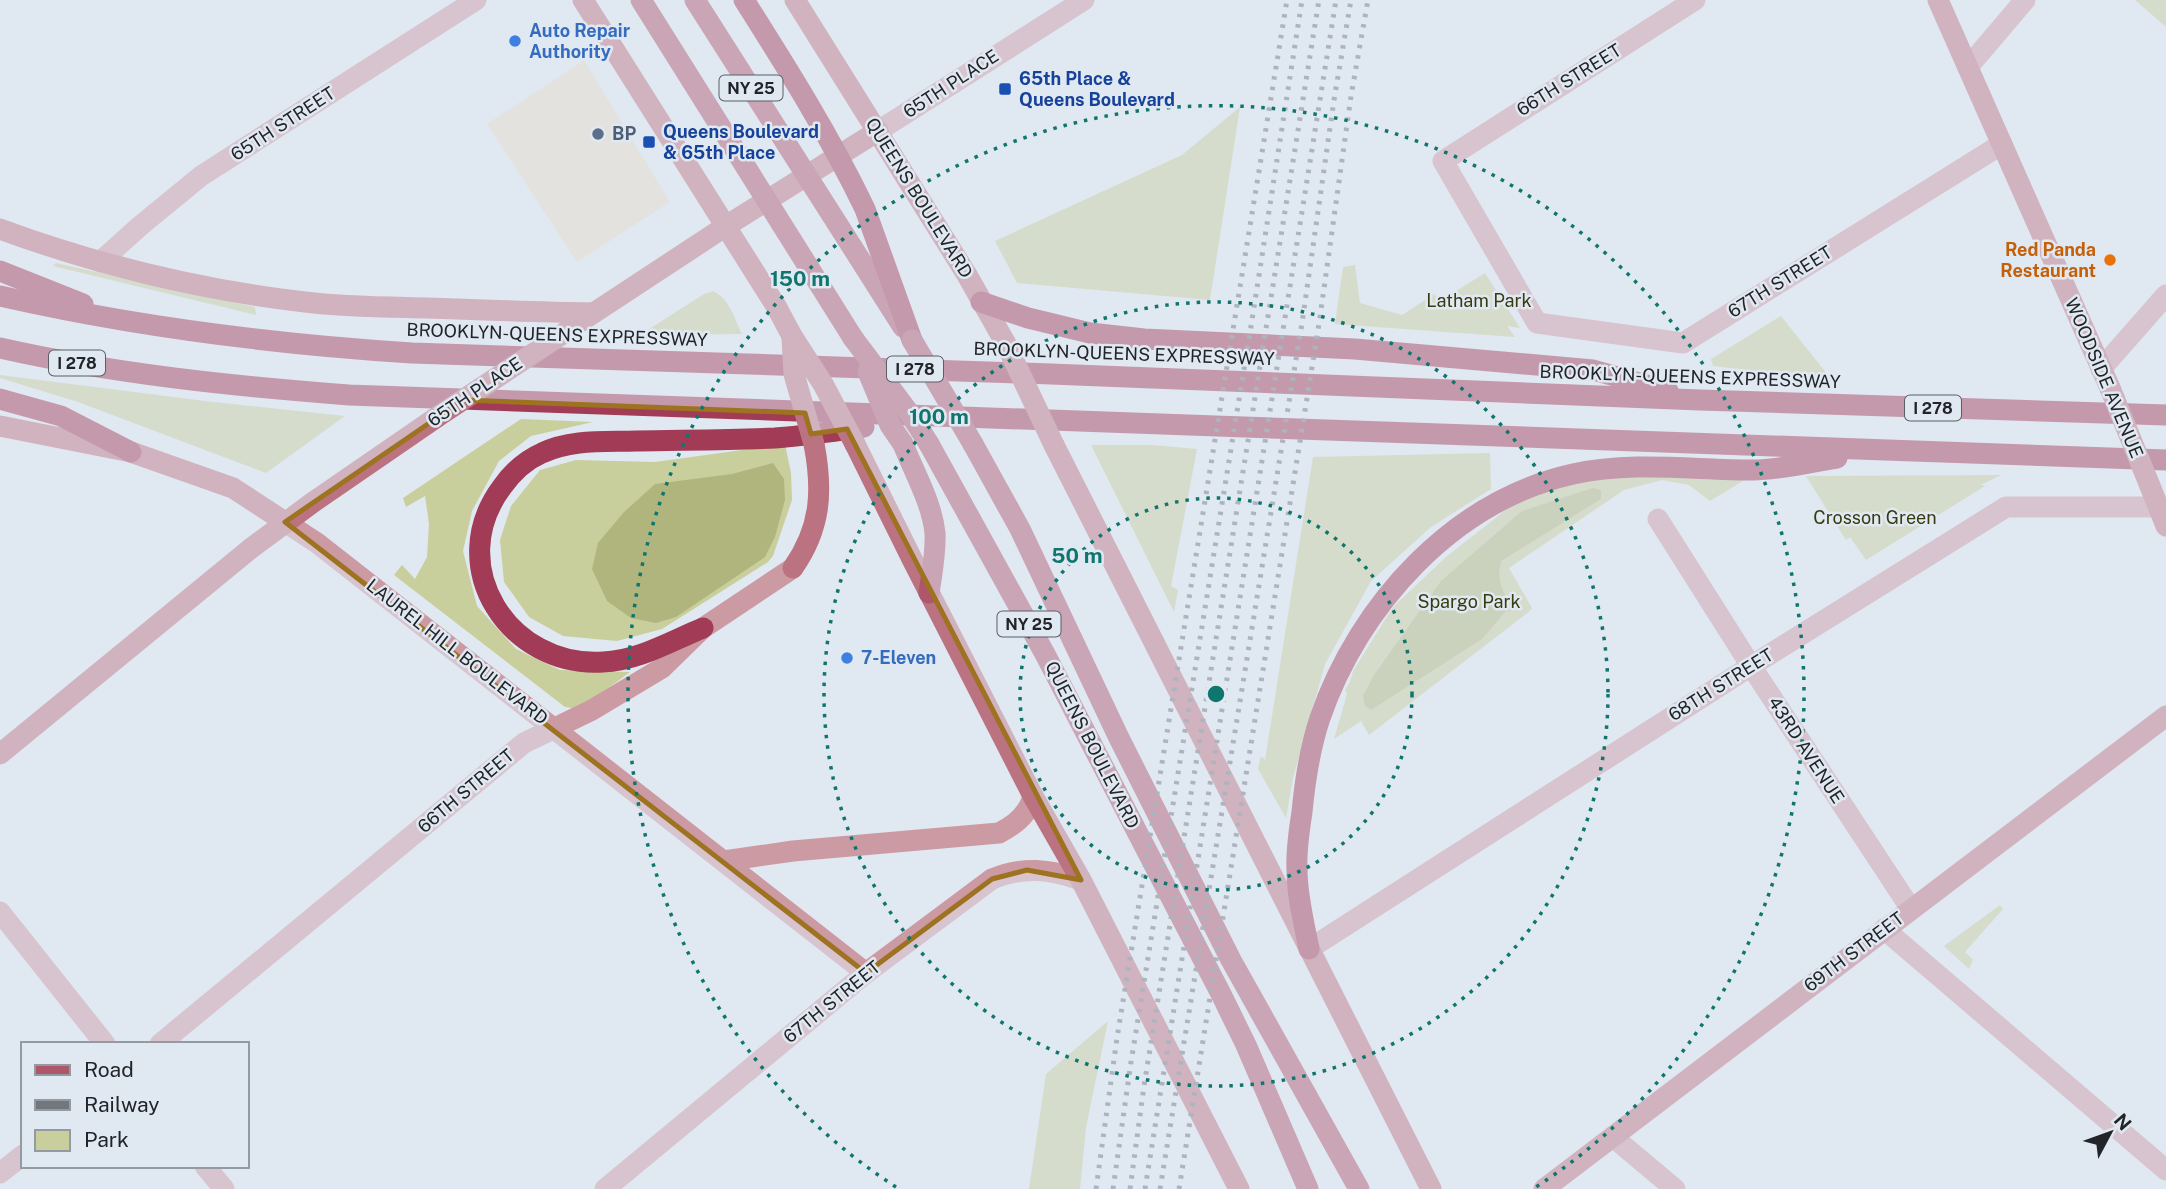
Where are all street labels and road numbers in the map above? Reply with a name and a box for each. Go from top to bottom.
street label: 66TH STREET [1513,39,1625,120]
street label: 65TH PLACE [899,45,1002,122]
road number: NY 25 [720,76,782,100]
street label: 65TH STREET [227,82,339,165]
street label: QUEENS BOULEVARD [861,114,977,282]
street label: 67TH STREET [1724,241,1836,322]
street label: WOODSIDE AVENUE [2061,294,2148,461]
street label: BROOKLYN-QUEENS EXPRESSWAY [406,319,708,350]
street label: BROOKLYN-QUEENS EXPRESSWAY [973,338,1275,369]
road number: I 278 [49,350,105,376]
street label: 65TH PLACE [423,352,526,431]
road number: I 278 [887,356,943,382]
street label: BROOKLYN-QUEENS EXPRESSWAY [1539,361,1841,392]
road number: I 278 [1905,396,1961,420]
street label: LAUREL HILL BOULEVARD [362,574,552,729]
road number: NY 25 [998,611,1060,636]
street label: 68TH STREET [1664,644,1777,725]
street label: QUEENS BOULEVARD [1041,658,1144,832]
street label: 43RD AVENUE [1764,692,1849,807]
street label: 66TH STREET [413,744,518,837]
street label: 69TH STREET [1800,907,1908,996]
street label: 67TH STREET [779,956,885,1047]

